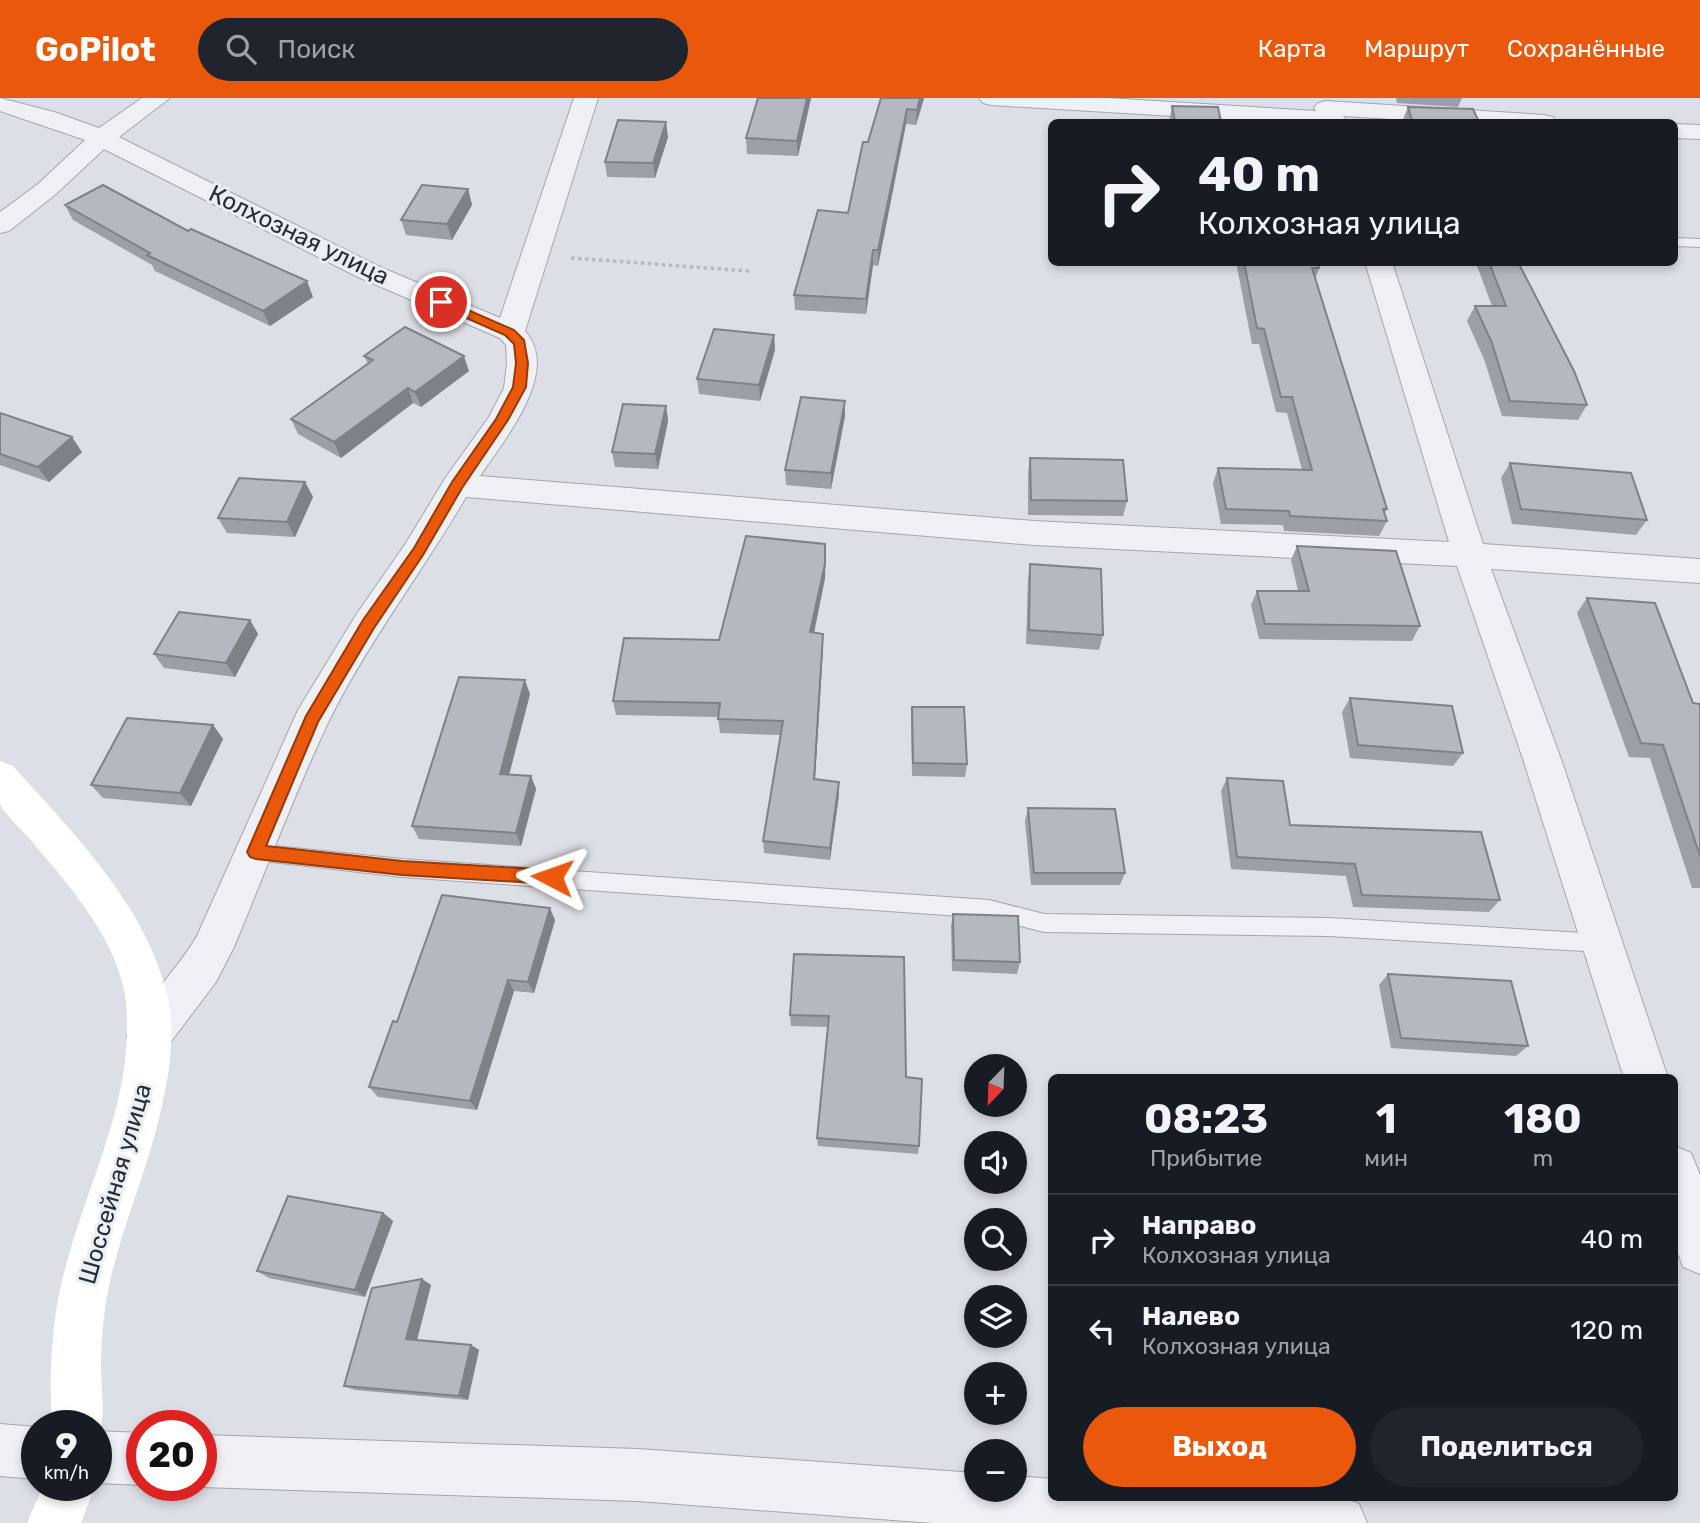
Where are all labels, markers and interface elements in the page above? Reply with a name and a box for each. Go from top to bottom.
search box [198,18,688,81]
text: GoPilot [35,30,156,69]
icon: search [222,30,260,68]
text: Поиск [278,34,355,65]
text: Карта [1258,35,1326,63]
text: Маршрут [1364,35,1469,63]
text: Сохранённые [1507,35,1665,63]
text: 40 m [1198,145,1320,203]
icon: right [1083,147,1174,238]
street label: Колхозная улица [204,179,394,291]
text: Колхозная улица [1198,204,1461,242]
pin [411,272,471,332]
icon: arrive [422,283,460,321]
position arrow [515,840,589,914]
north arrow [964,1054,1027,1116]
map controls [964,1054,1027,1502]
street label: Шоссейная улица [73,1081,157,1287]
text: 08:23 [1144,1094,1268,1144]
text: 1 [1376,1094,1397,1144]
text: 180 [1504,1094,1582,1144]
button: sound [964,1131,1027,1194]
text: Прибытие [1150,1144,1262,1172]
text: мин [1364,1144,1408,1172]
text: m [1533,1144,1553,1172]
button: search [964,1208,1027,1271]
text: Направо [1142,1210,1256,1241]
icon: right [1083,1221,1121,1259]
text: 40 m [1581,1224,1643,1255]
text: Колхозная улица [1142,1241,1331,1269]
button: layers [964,1285,1027,1348]
text: Налево [1142,1301,1240,1332]
icon: left [1083,1312,1121,1350]
text: 120 m [1571,1315,1643,1346]
text: Колхозная улица [1142,1332,1331,1360]
button: + [964,1362,1027,1425]
button: Выход [1083,1407,1356,1487]
button: Поделиться [1370,1407,1643,1487]
speed limit sign: 20 [126,1410,217,1501]
text: 9 [55,1425,78,1467]
button: − [964,1439,1027,1502]
text: km/h [44,1462,89,1484]

